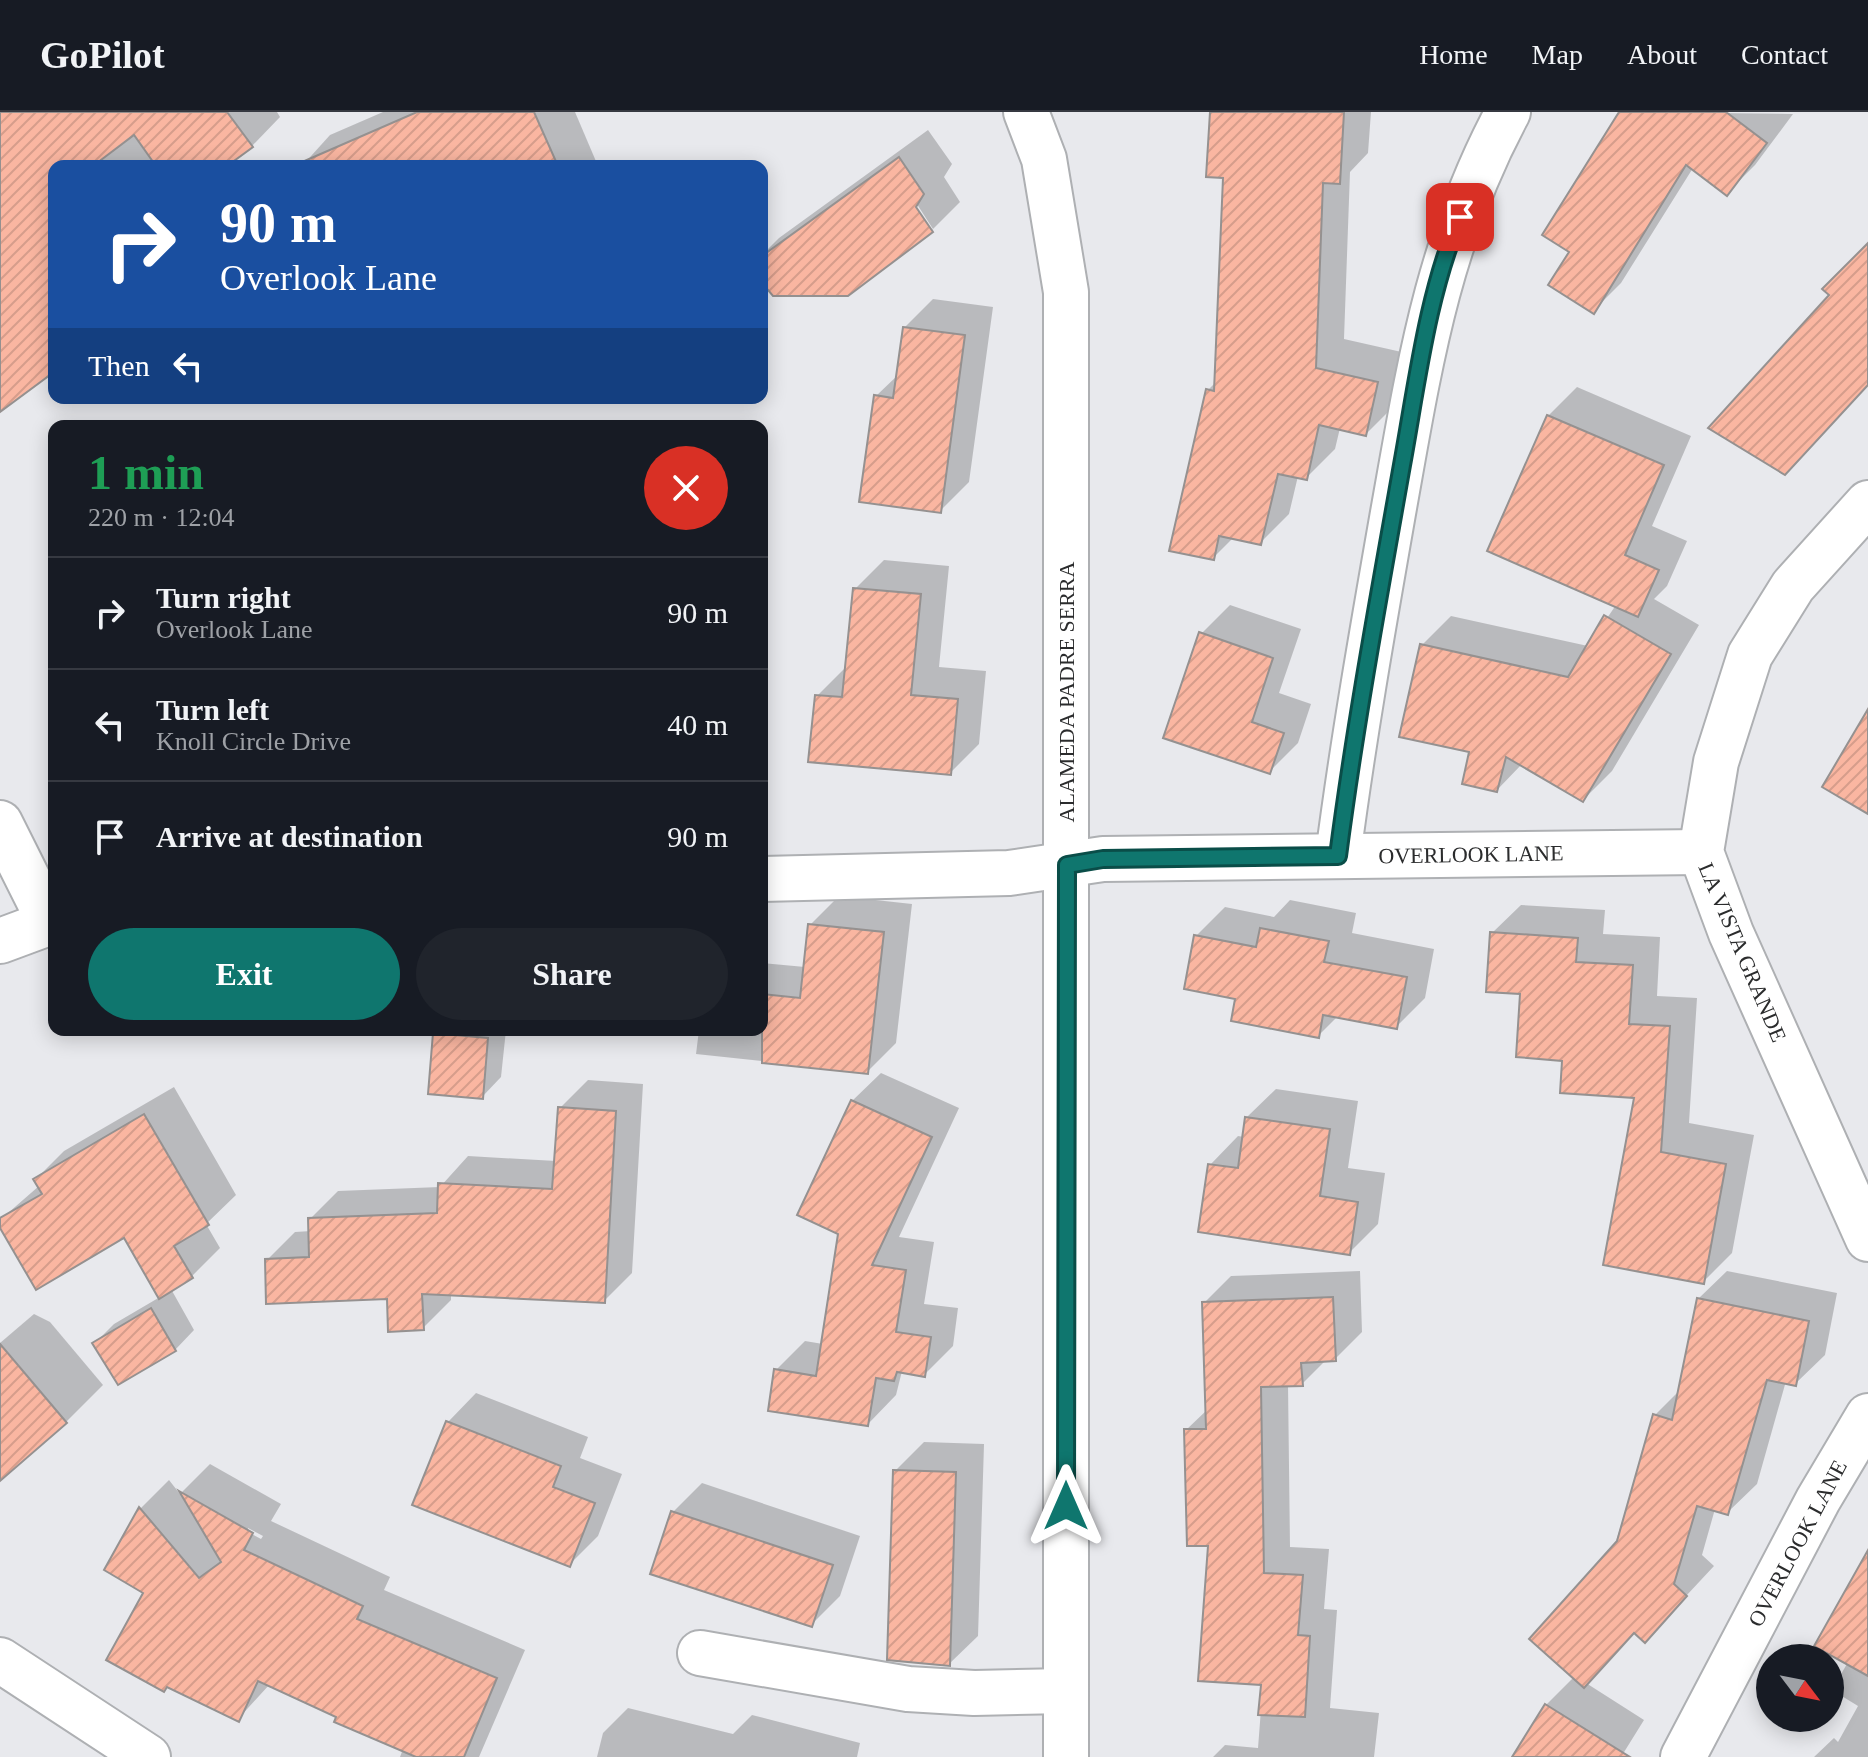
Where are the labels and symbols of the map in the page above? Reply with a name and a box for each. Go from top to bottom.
pin [1426,183,1494,251]
street label: ALAMEDA PADRE SERRA [1054,561,1079,822]
street label: OVERLOOK LANE [1378,840,1564,869]
street label: LA VISTA GRANDE [1693,859,1792,1046]
street label: OVERLOOK LANE [1743,1456,1852,1631]
position arrow [1024,1464,1108,1548]
north arrow [1756,1644,1844,1732]

